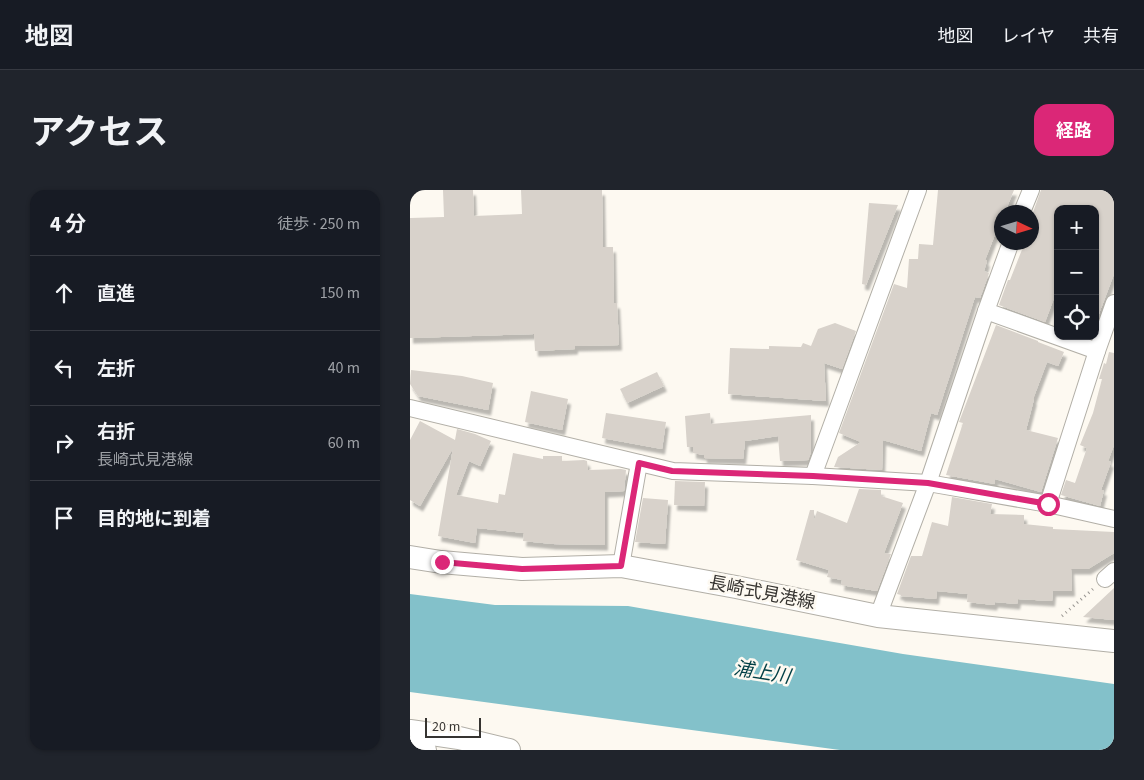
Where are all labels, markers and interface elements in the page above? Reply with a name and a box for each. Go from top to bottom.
text: 地図 [25,19,73,54]
text: 地図 [938,24,974,49]
text: レイヤ [1002,24,1055,49]
text: 共有 [1083,24,1119,49]
button: 経路 [1034,104,1114,156]
text: アクセス [30,108,168,158]
north arrow [994,205,1039,250]
map controls [1054,205,1099,340]
button: + [1054,205,1099,250]
text: 4 分 [50,209,86,239]
text: 徒歩 · 250 m [277,213,360,235]
button: − [1054,250,1099,295]
icon: ahead [50,279,78,307]
text: 直進 [97,281,135,308]
text: 150 m [320,282,360,304]
button: locate [1054,295,1099,340]
icon: left [50,354,78,382]
text: 左折 [97,356,135,383]
text: 40 m [328,357,360,379]
text: 右折 [97,419,135,446]
icon: right [50,429,78,457]
text: 60 m [328,432,360,454]
text: 長崎式見港線 [97,449,193,471]
route start [1037,493,1060,516]
icon: arrive [50,504,78,532]
text: 目的地に到着 [97,506,211,533]
route end [431,551,454,574]
street label: 長崎式見港線 [707,570,817,616]
water label: 浦上川 [732,655,794,691]
scale bar [425,715,481,738]
text: 20 m [432,717,460,737]

